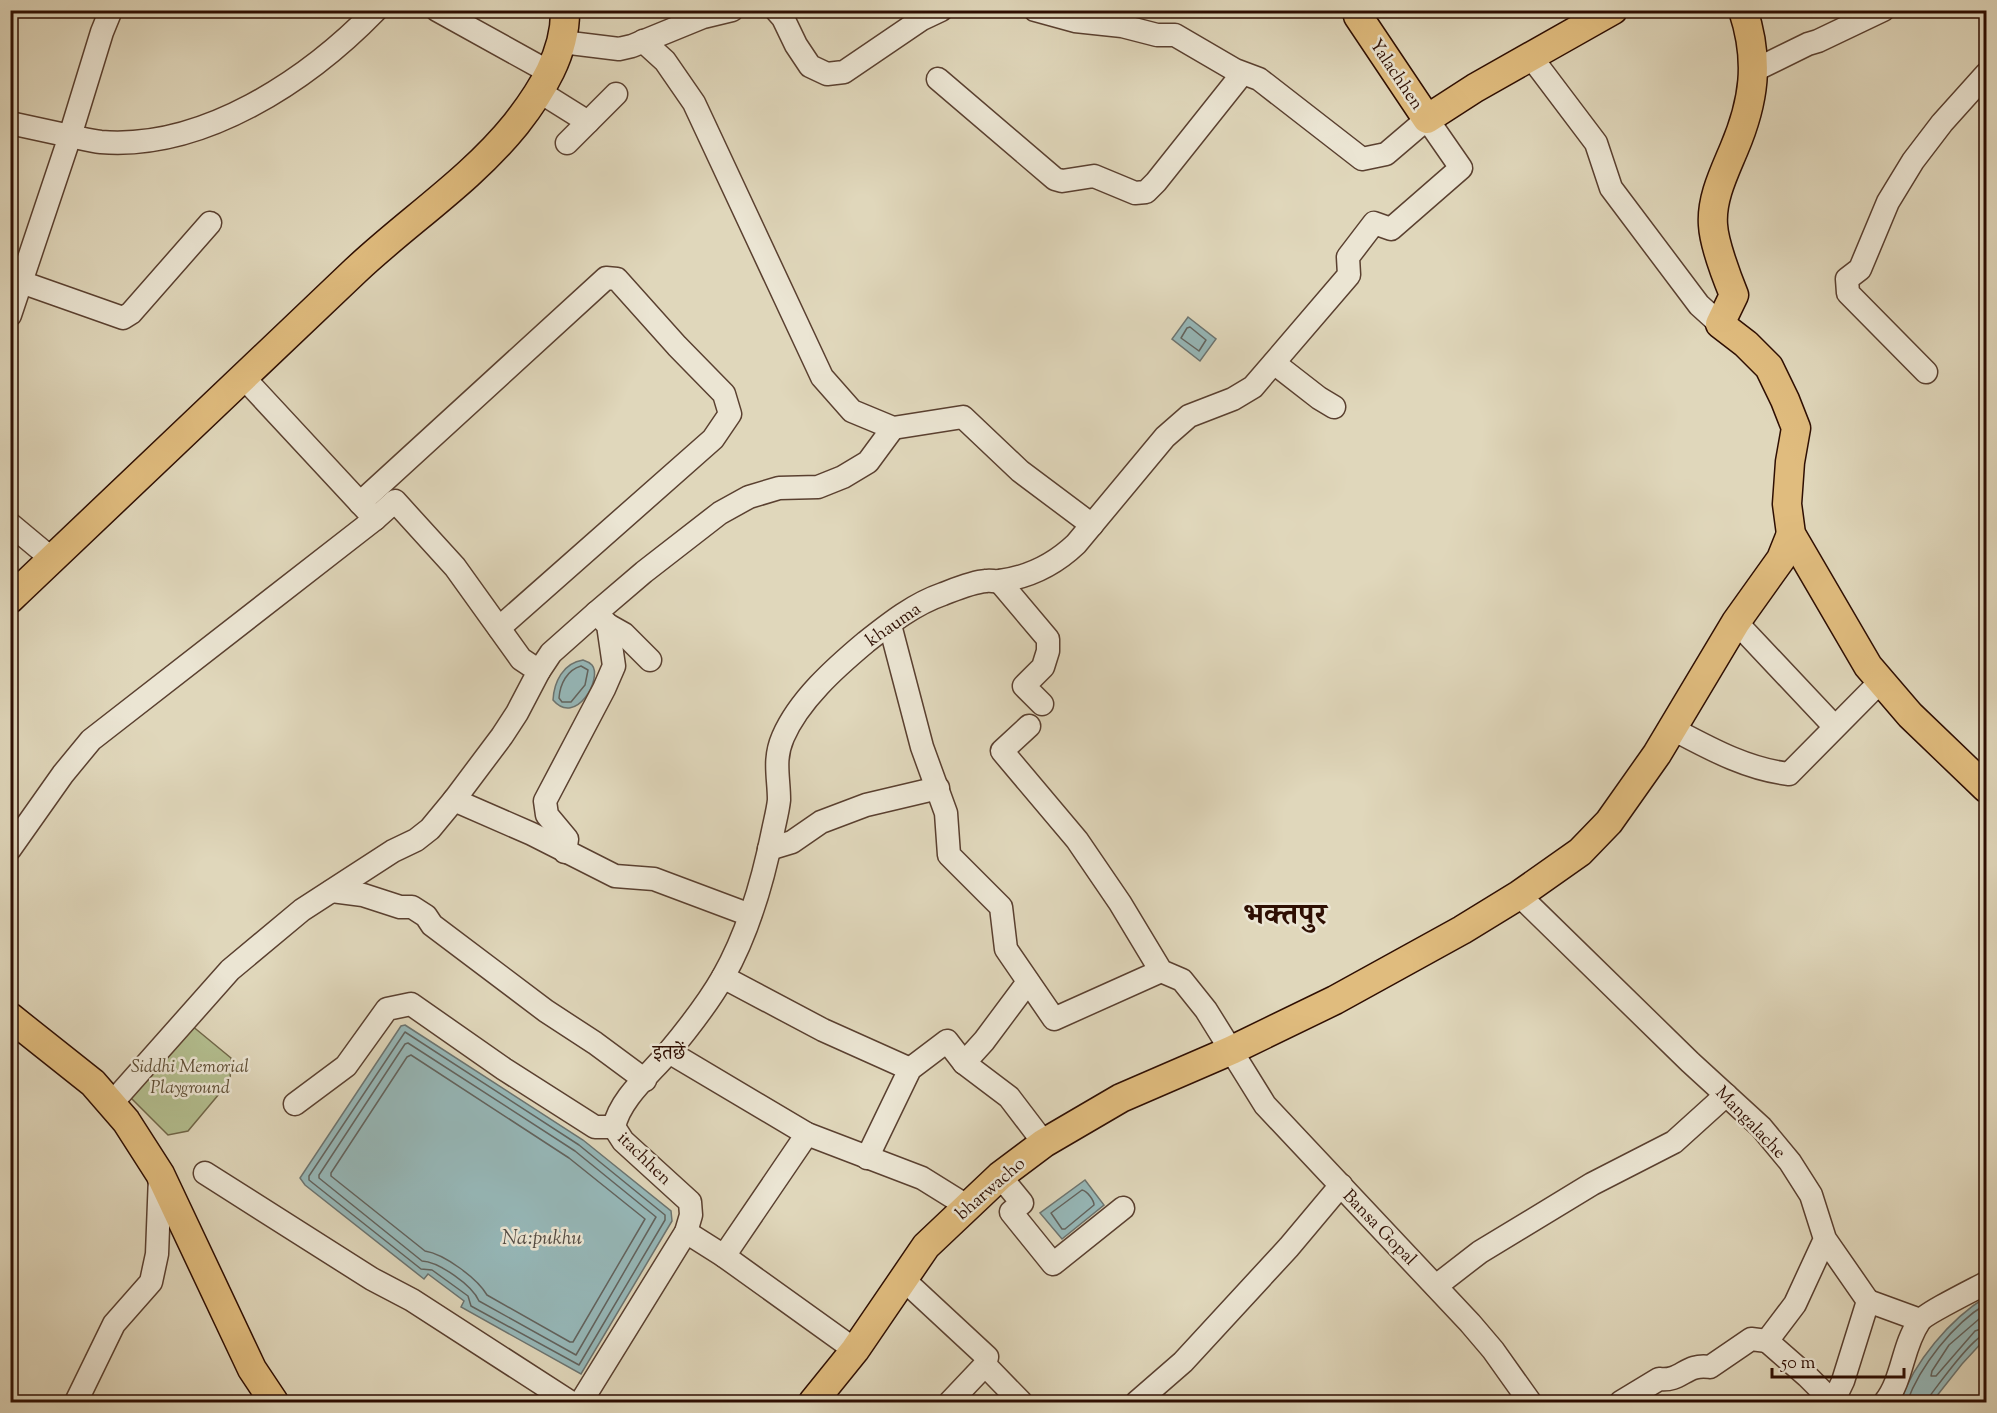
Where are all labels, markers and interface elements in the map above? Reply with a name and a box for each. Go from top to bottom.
street label: Yalachhen [1362,34,1429,116]
street label: khauma [861,597,927,654]
district label: भक्तपुर [1243,895,1329,938]
district label: इतछें [652,1040,687,1069]
park label: Siddhi Memorial Playground [131,1055,249,1102]
street label: Mangalache [1708,1081,1791,1166]
street label: itachhen [610,1127,677,1192]
street label: bharwacho [951,1152,1032,1227]
street label: Bansa Gopal [1335,1184,1422,1272]
water label: Na:pukhu [502,1225,583,1254]
scale bar [1772,1341,1904,1379]
text: 50 m [1780,1351,1816,1377]

